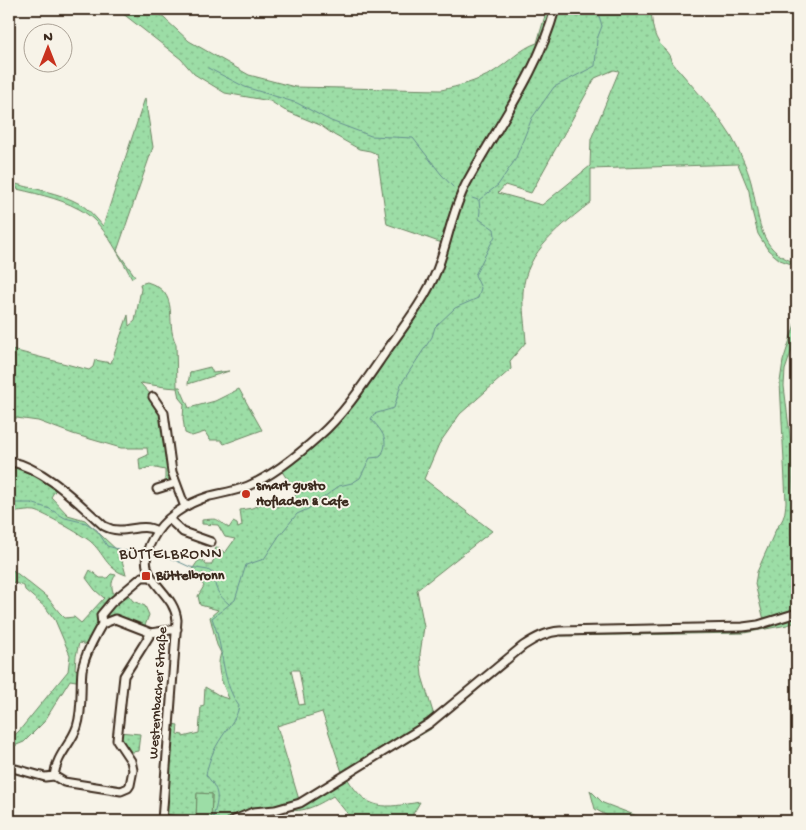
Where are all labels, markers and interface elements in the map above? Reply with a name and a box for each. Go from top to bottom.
north arrow [22,22,72,72]
text: N [43,29,53,46]
place label: smart gusto Hofladen & Cafe [256,478,349,511]
marker: smart gusto Hofladen & Cafe [240,488,252,500]
district label: BÜTTELBRONN [118,546,223,565]
place label: Büttelbronn [155,568,225,585]
marker: Büttelbronn [140,570,152,582]
street label: Westernbacher Straße [146,626,172,760]

